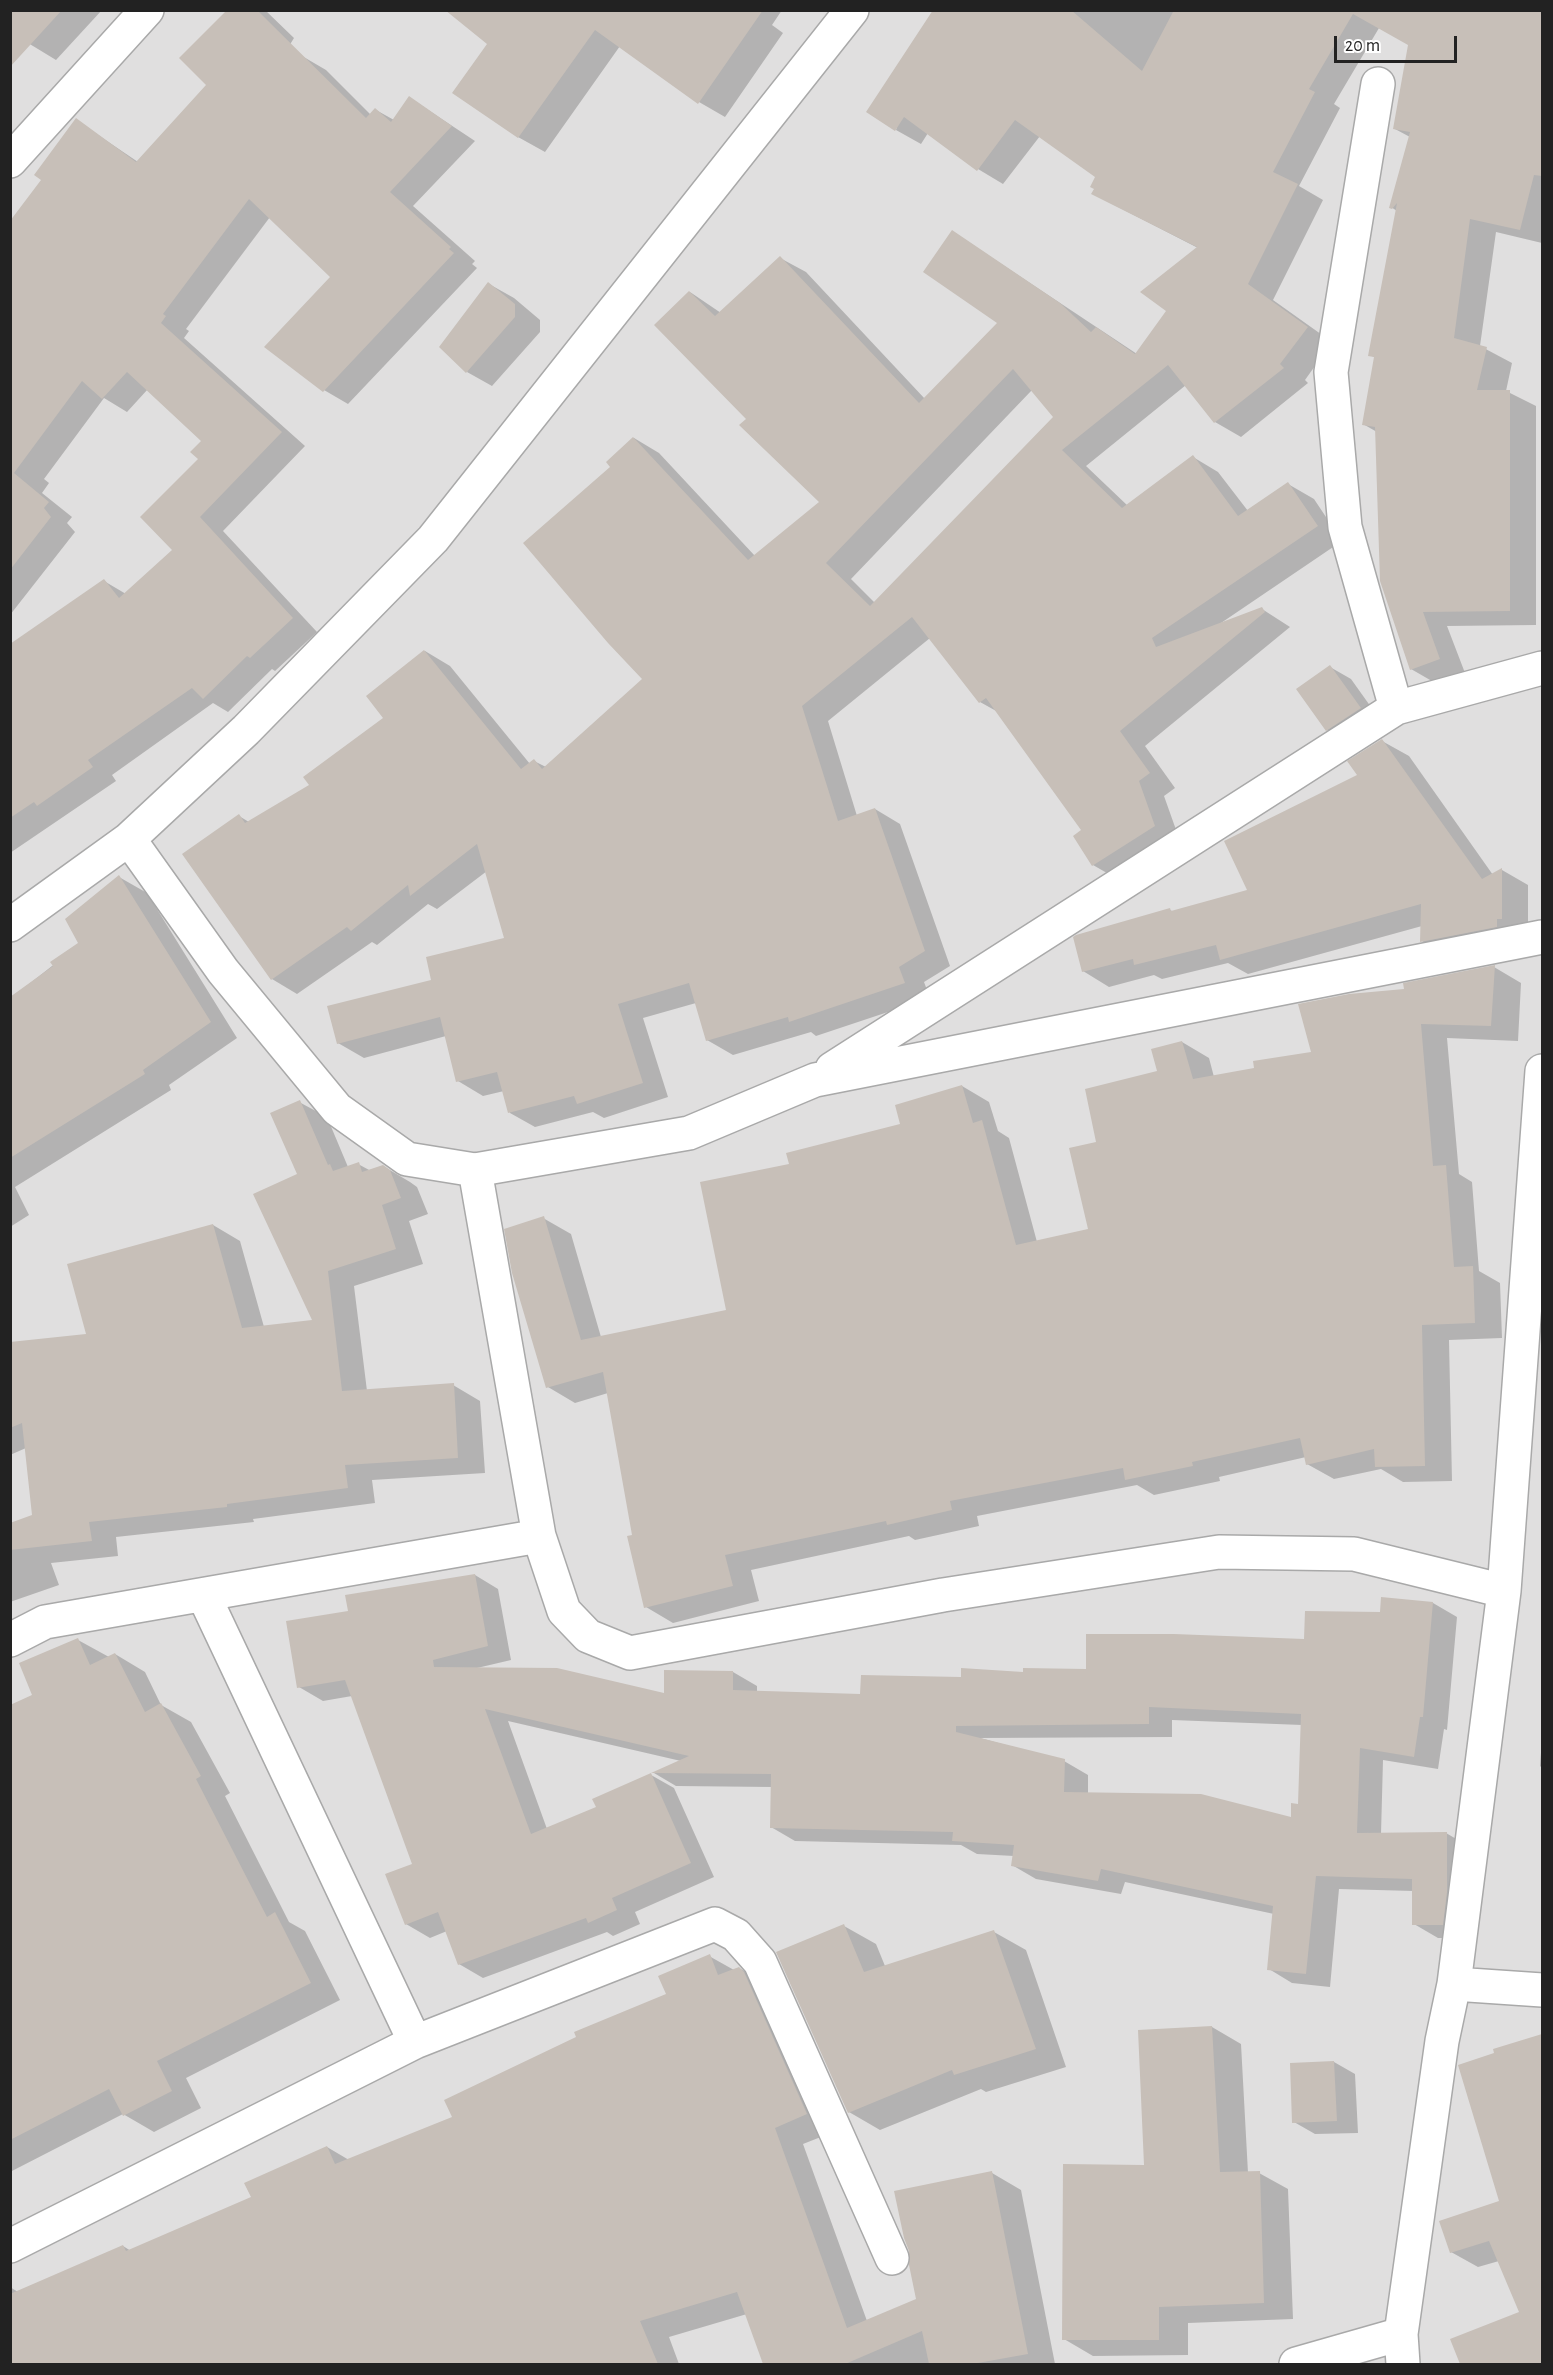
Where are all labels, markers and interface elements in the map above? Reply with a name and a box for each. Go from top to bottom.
scale bar [1337,24,1460,62]
text: 20 m [1345,37,1380,55]

